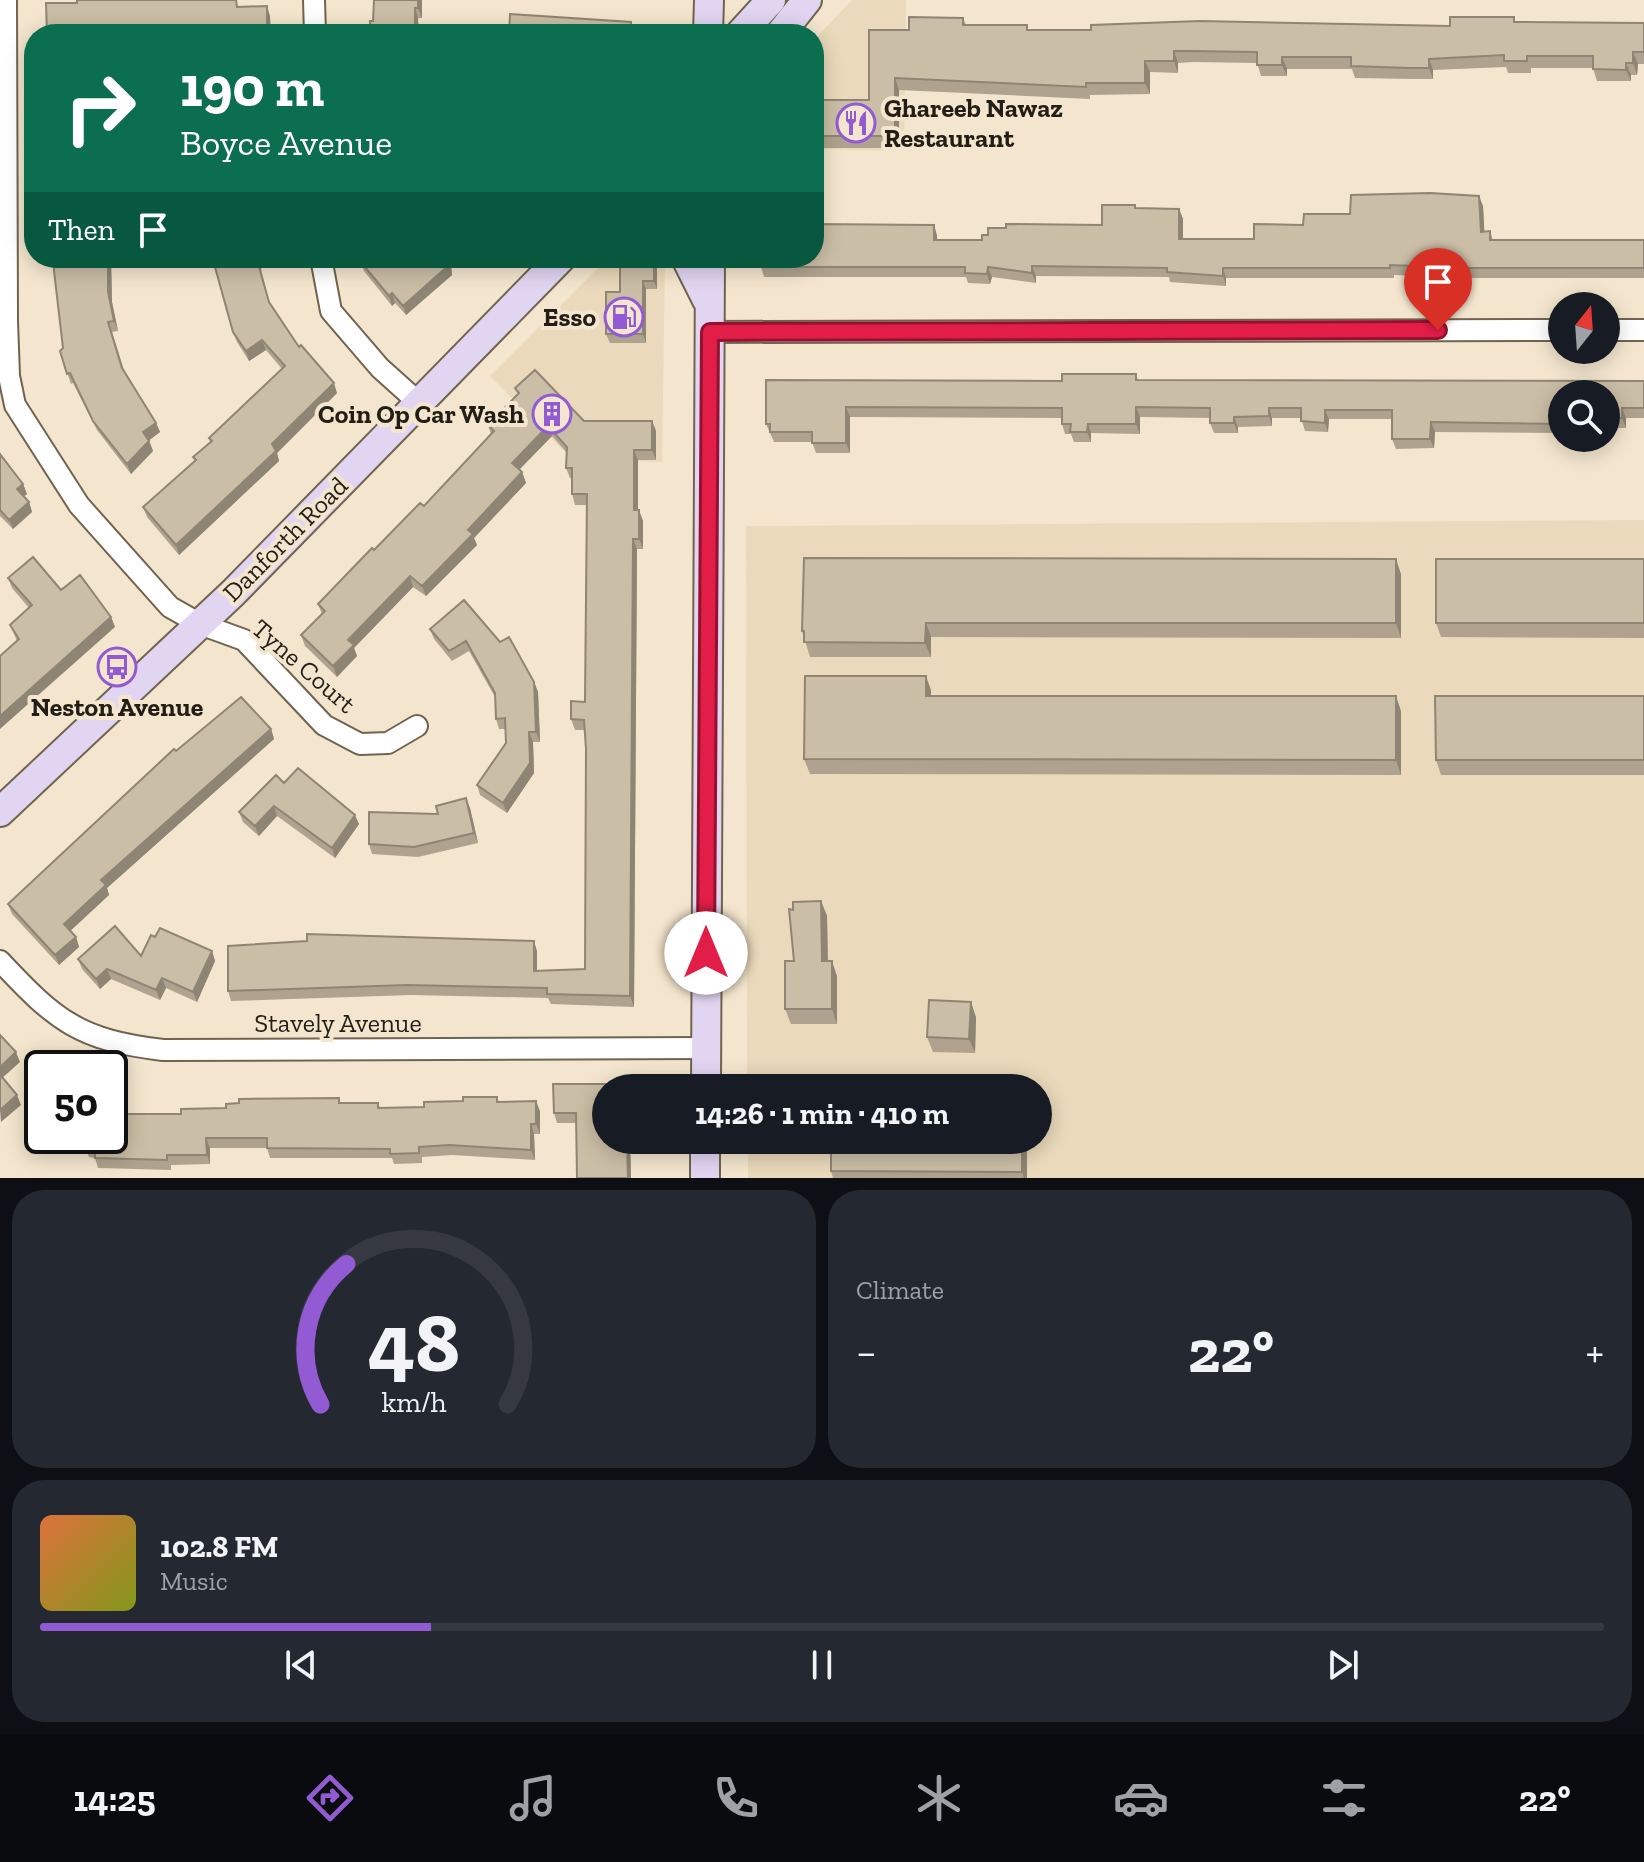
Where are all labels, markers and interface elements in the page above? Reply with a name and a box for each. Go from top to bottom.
text: 190 m [180,53,324,120]
icon: right [48,56,152,160]
place label: Ghareeb Nawaz Restaurant [884,92,1063,154]
restaurant icon: Ghareeb Nawaz Restaurant [835,102,877,144]
text: Boyce Avenue [180,121,392,164]
icon: arrive [131,208,175,252]
text: Then [48,212,115,248]
pin [1404,248,1472,330]
icon: arrive [1416,260,1460,304]
north arrow [1548,292,1620,364]
map controls [1548,292,1620,452]
fuel station icon: Esso [603,296,645,338]
place label: Esso [543,301,596,333]
button: search [1548,380,1620,452]
building icon: Coin Op Car Wash [531,393,573,435]
place label: Coin Op Car Wash [318,398,524,430]
street label: Danforth Road [216,470,354,608]
street label: Tyne Court [246,612,363,720]
bus stop icon: Neston Avenue [96,646,138,688]
place label: Neston Avenue [31,691,204,723]
position arrow [664,911,748,995]
street label: Stavely Avenue [254,1007,422,1039]
speed limit sign: 50 [24,1050,128,1154]
text: 14:26 · 1 min · 410 m [695,1096,949,1132]
text: Climate [856,1274,944,1306]
text: 48 [368,1292,460,1392]
text: 22° [1188,1315,1274,1387]
text: − [856,1325,877,1378]
text: + [1585,1325,1604,1378]
text: km/h [381,1385,447,1419]
text: 102.8 FM [160,1529,278,1565]
text: Music [160,1565,228,1597]
icon: previous [279,1643,323,1687]
icon: pause [800,1643,844,1687]
icon: next [1321,1643,1365,1687]
icon: directions [302,1770,358,1826]
icon: music [505,1770,561,1826]
icon: phone [708,1770,764,1826]
icon: climate [911,1770,967,1826]
icon: car [1113,1770,1169,1826]
icon: filters [1316,1770,1372,1826]
text: 14:25 [73,1777,156,1820]
text: 22° [1519,1777,1571,1820]

